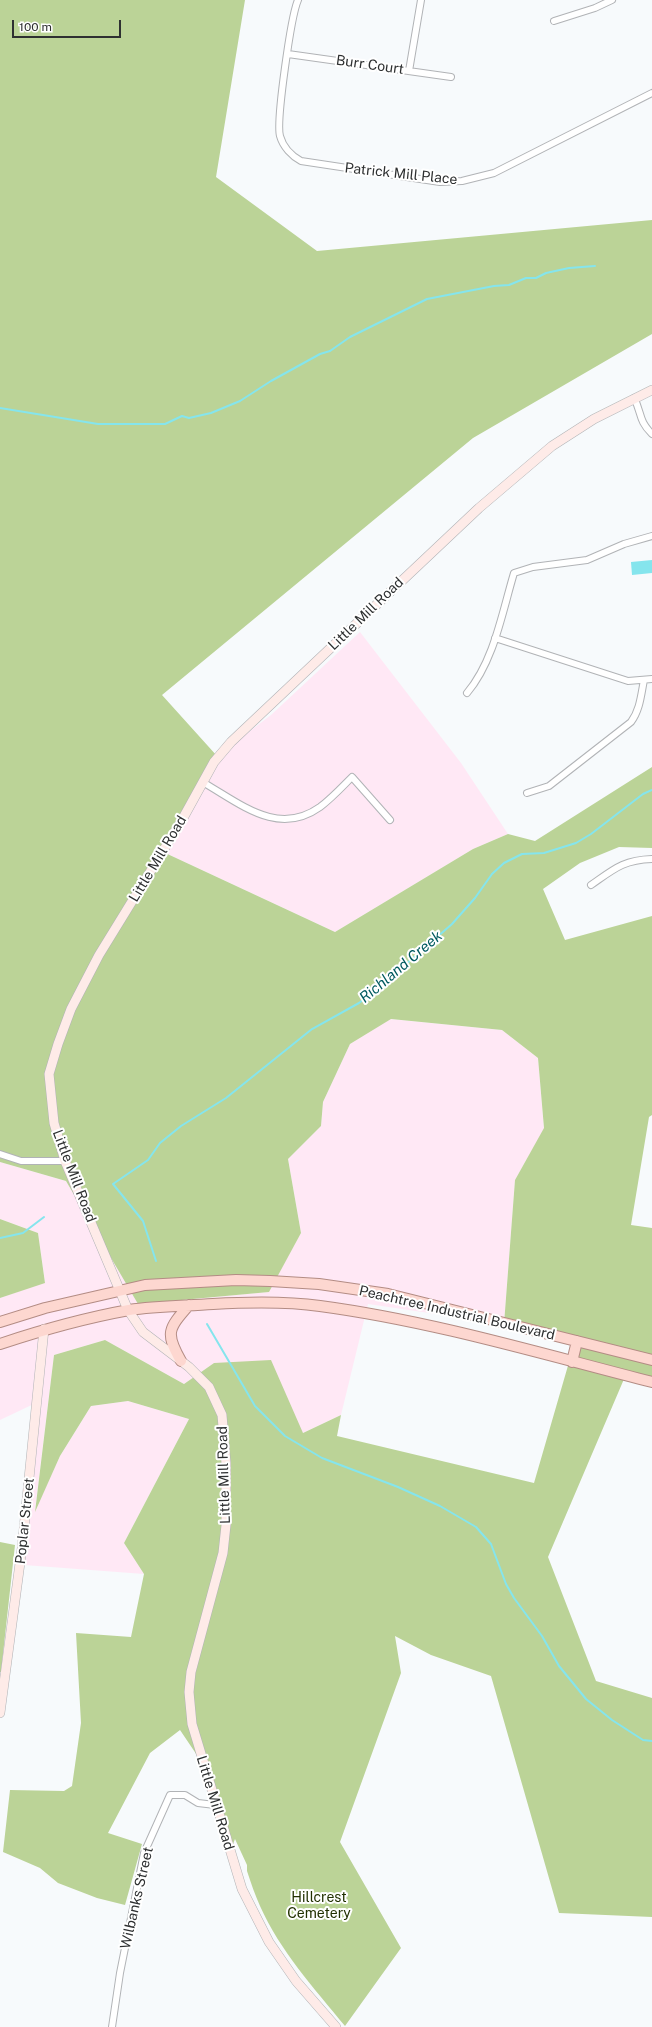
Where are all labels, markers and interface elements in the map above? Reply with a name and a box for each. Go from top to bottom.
scale bar [14,12,123,38]
text: 100 m [19,20,52,34]
street label: Burr Court [335,52,405,78]
street label: Patrick Mill Place [344,160,458,188]
street label: Little Mill Road [325,574,407,654]
street label: Little Mill Road [126,813,190,905]
water label: Richland Creek [356,927,446,1007]
street label: Little Mill Road [49,1127,99,1225]
street label: Peachtree Industrial Boulevard [357,1282,557,1344]
street label: Little Mill Road [214,1426,234,1524]
street label: Poplar Street [12,1477,38,1565]
street label: Little Mill Road [193,1754,237,1852]
street label: Wilbanks Street [117,1845,157,1951]
park label: Hillcrest Cemetery [287,1890,351,1922]

